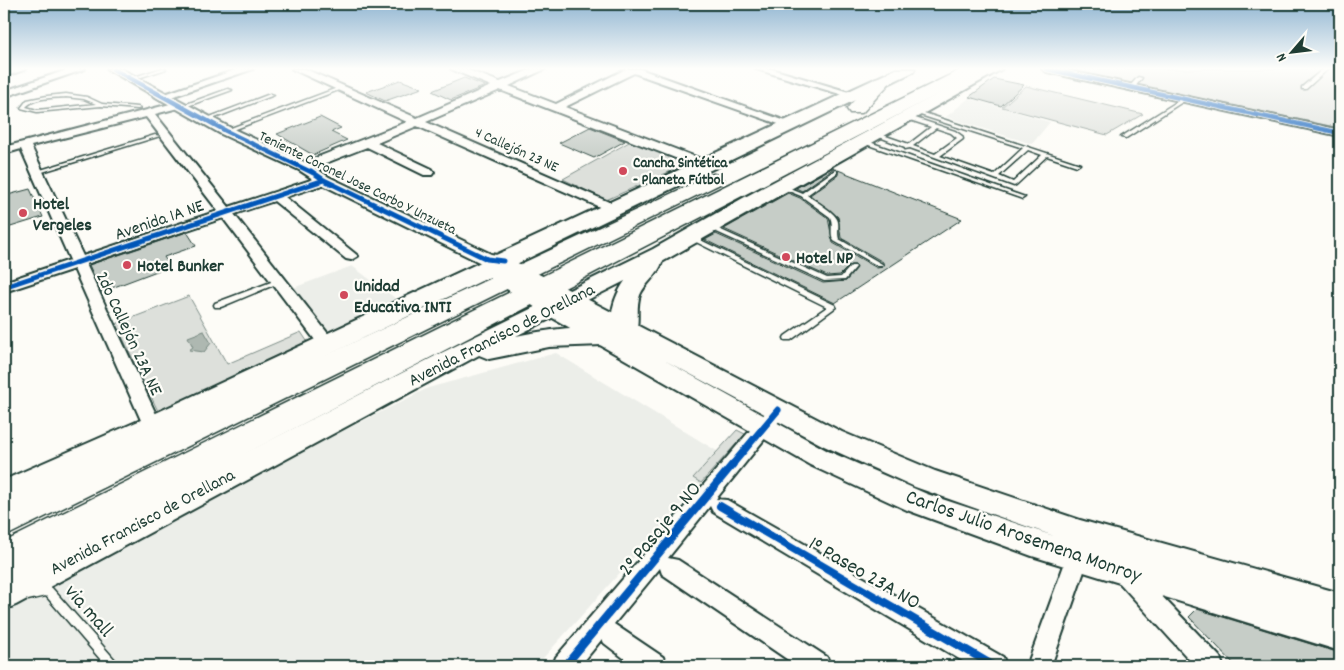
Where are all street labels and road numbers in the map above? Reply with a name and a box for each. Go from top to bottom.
street label: 4 Callejón 23 NE [471,123,562,179]
street label: Teniente Coronel Jose Carbo Y Unzueta [254,126,461,242]
street label: Avenida 1A NE [112,194,208,248]
street label: 2do Callejón 23A NE [88,268,167,400]
street label: Avenida Francisco de Orellana [405,278,600,394]
street label: Avenida Francisco de Orellana [46,464,240,583]
street label: 2° Pasaje 9 NO [613,476,710,584]
street label: Carlos Julio Arosemena Monroy [901,483,1145,592]
street label: 1° Paseo 23A NO [802,530,925,619]
street label: via mall [56,579,119,645]

